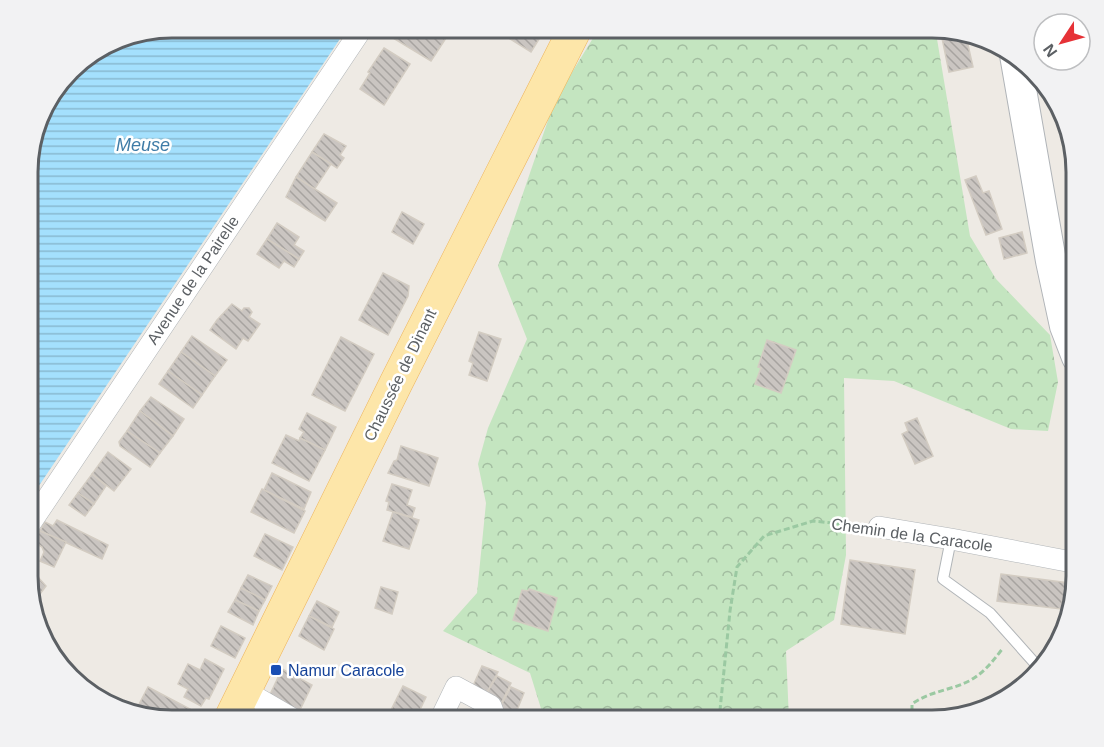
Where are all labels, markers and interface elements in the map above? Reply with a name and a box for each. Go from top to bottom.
north arrow [1032,12,1092,72]
text: N [1040,41,1061,60]
water label: Meuse [116,135,170,155]
street label: Avenue de la Pairelle [144,213,242,347]
street label: Chaussée de Dinant [361,306,440,444]
street label: Chemin de la Caracole [830,515,994,555]
place label: Namur Caracole [288,662,405,679]
marker: Namur Caracole [269,663,283,677]

